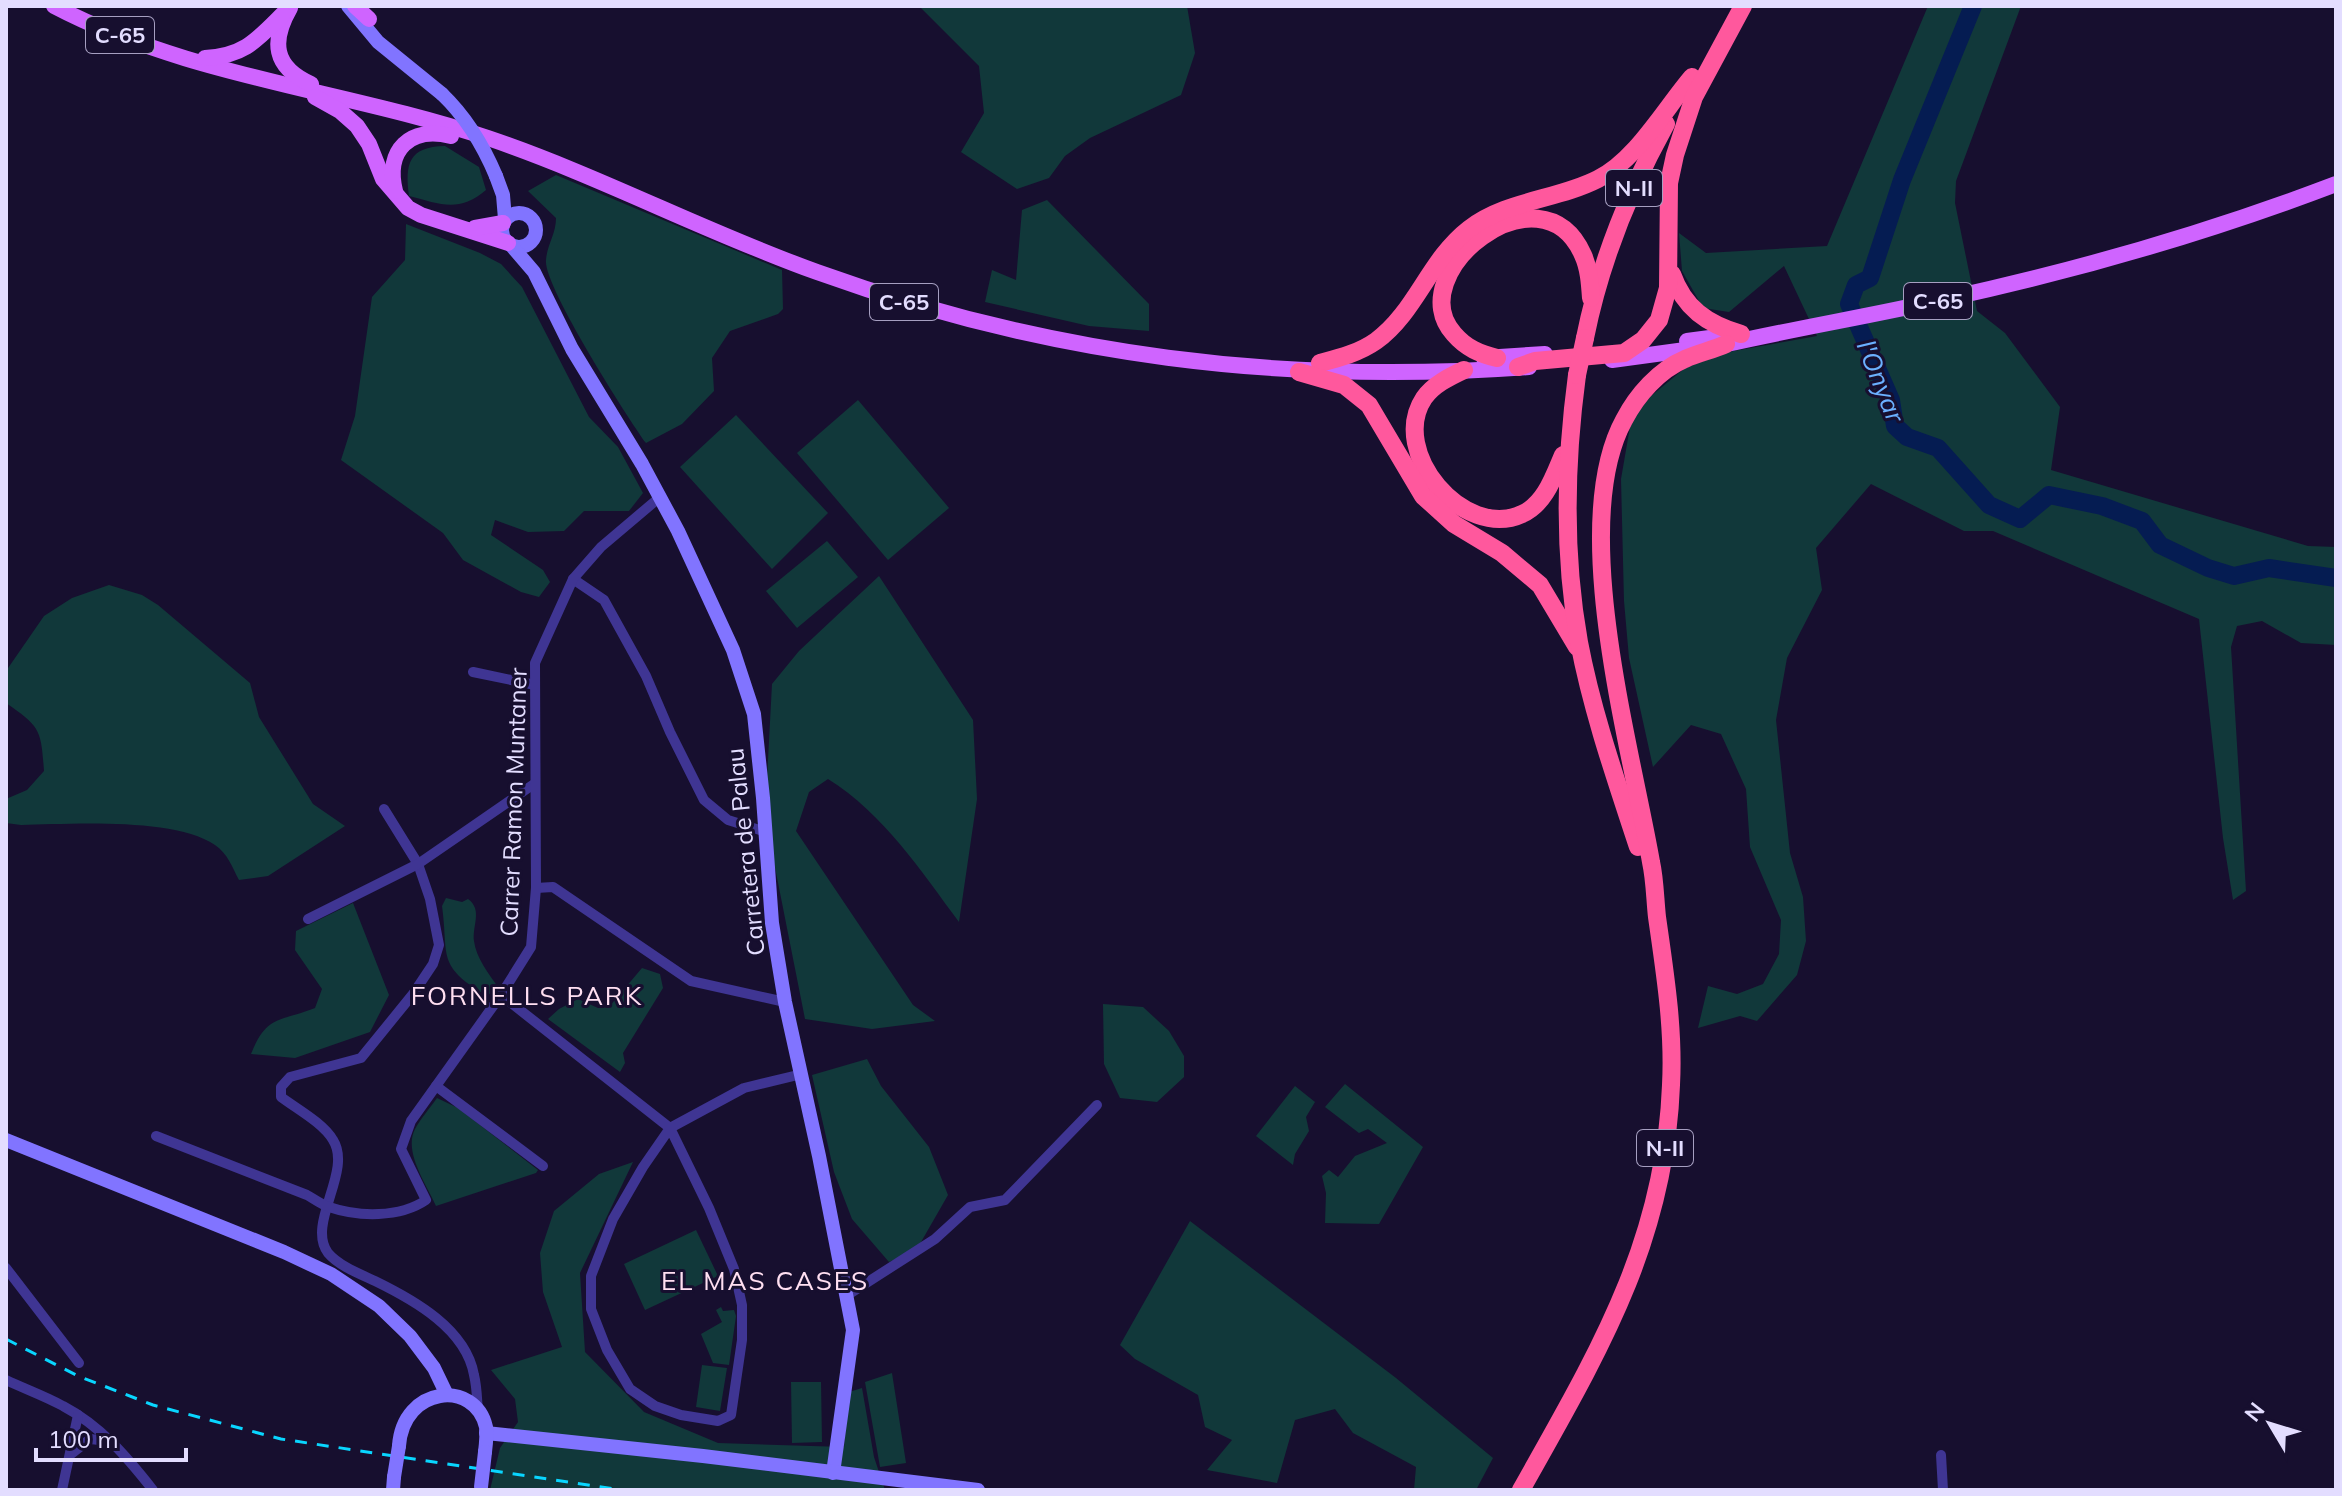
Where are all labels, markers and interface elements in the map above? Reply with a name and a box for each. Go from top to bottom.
road number: C-65 [86,17,154,53]
road number: N-II [1606,170,1662,206]
road number: C-65 [1904,283,1972,319]
road number: C-65 [870,284,938,320]
water label: l'Onyar [1850,335,1913,428]
street label: Carrer Ramon Muntaner [493,667,533,937]
street label: Carretera de Palau [719,747,771,957]
district label: FORNELLS PARK [411,979,643,1012]
road number: N-II [1637,1130,1693,1166]
district label: EL MAS CASES [661,1264,869,1297]
north arrow [2230,1384,2310,1464]
text: N [2238,1397,2270,1427]
scale bar [36,1412,186,1462]
text: 100 m [48,1424,119,1454]

